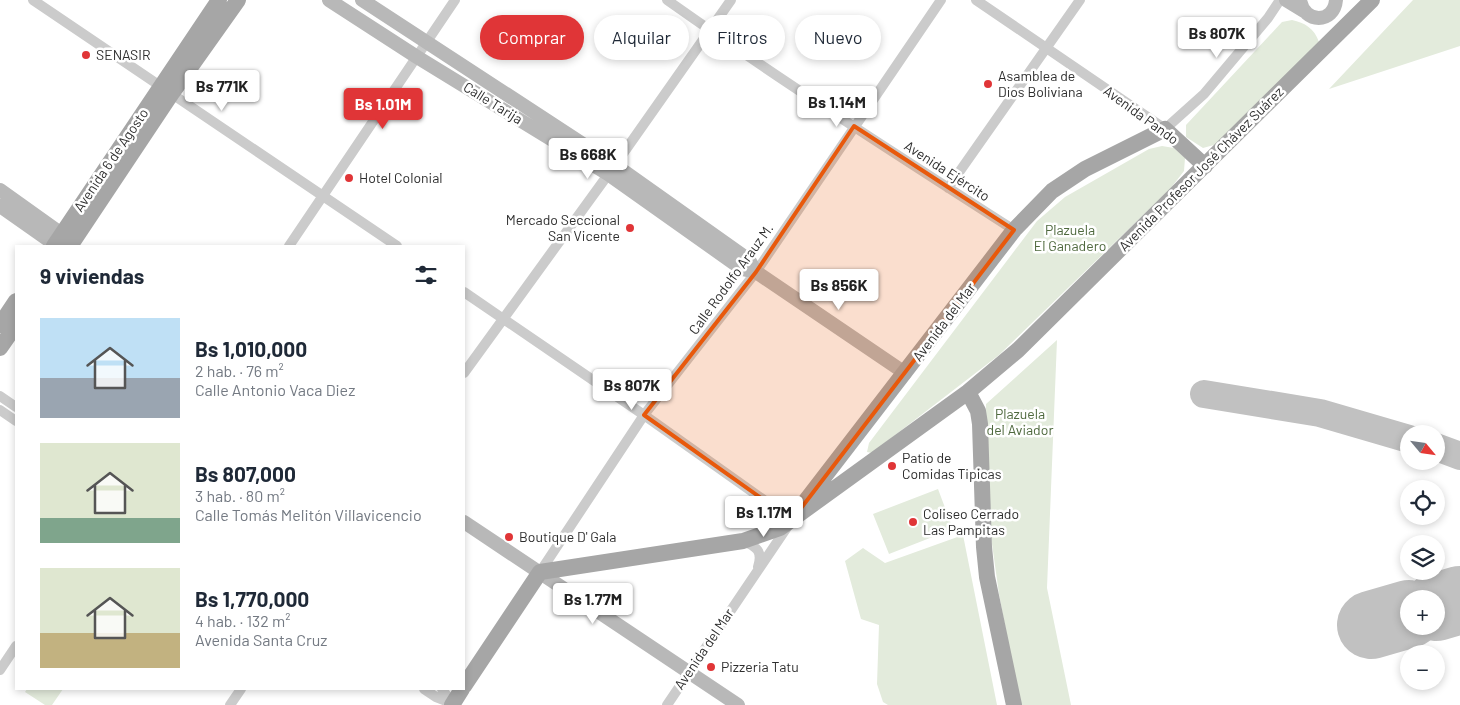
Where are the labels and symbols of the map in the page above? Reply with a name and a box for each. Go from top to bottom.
pin: Bs 807K [1171,17,1263,59]
place label: SENASIR [96,46,150,63]
marker: SENASIR [80,49,92,61]
place label: Asamblea de Dios Boliviana [998,67,1083,100]
pin: Bs 771K [176,70,268,112]
street label: Calle Tarija [461,78,526,127]
marker: Asamblea de Dios Boliviana [982,78,994,90]
street label: Avenida Pando [1100,82,1182,148]
street label: Avenida Profesor José Chávez Suárez [1115,83,1286,254]
pin: Bs 1.14M [785,86,889,128]
pin: Bs 1.01M [331,88,435,130]
street label: Avenida 6 de Agosto [70,105,152,215]
street label: Avenida Ejército [901,137,993,205]
pin: Bs 668K [542,138,634,180]
place label: Hotel Colonial [359,169,443,186]
marker: Hotel Colonial [343,172,355,184]
place label: Mercado Seccional San Vicente [506,211,620,244]
street label: Calle Rodolfo Arauz M. [685,220,777,337]
park label: Plazuela El Ganadero [1034,221,1106,254]
marker: Mercado Seccional San Vicente [624,222,636,234]
pin: Bs 856K [793,268,885,311]
street label: Avenida del Mar [908,279,979,364]
pin: Bs 807K [586,368,678,411]
park label: Plazuela del Aviador [987,405,1053,438]
north arrow [1400,425,1445,470]
place label: Patio de Comidas Tipicas [902,449,1002,482]
marker: Patio de Comidas Tipicas [886,460,898,472]
pin: Bs 1.17M [712,496,816,538]
place label: Coliseo Cerrado Las Pampitas [923,505,1019,538]
marker: Coliseo Cerrado Las Pampitas [907,516,919,528]
place label: Boutique D' Gala [519,528,616,545]
marker: Boutique D' Gala [503,531,515,543]
pin: Bs 1.77M [541,582,645,625]
street label: Avenida del Mar [670,605,737,692]
place label: Pizzeria Tatu [721,658,799,675]
marker: Pizzeria Tatu [705,661,717,673]

